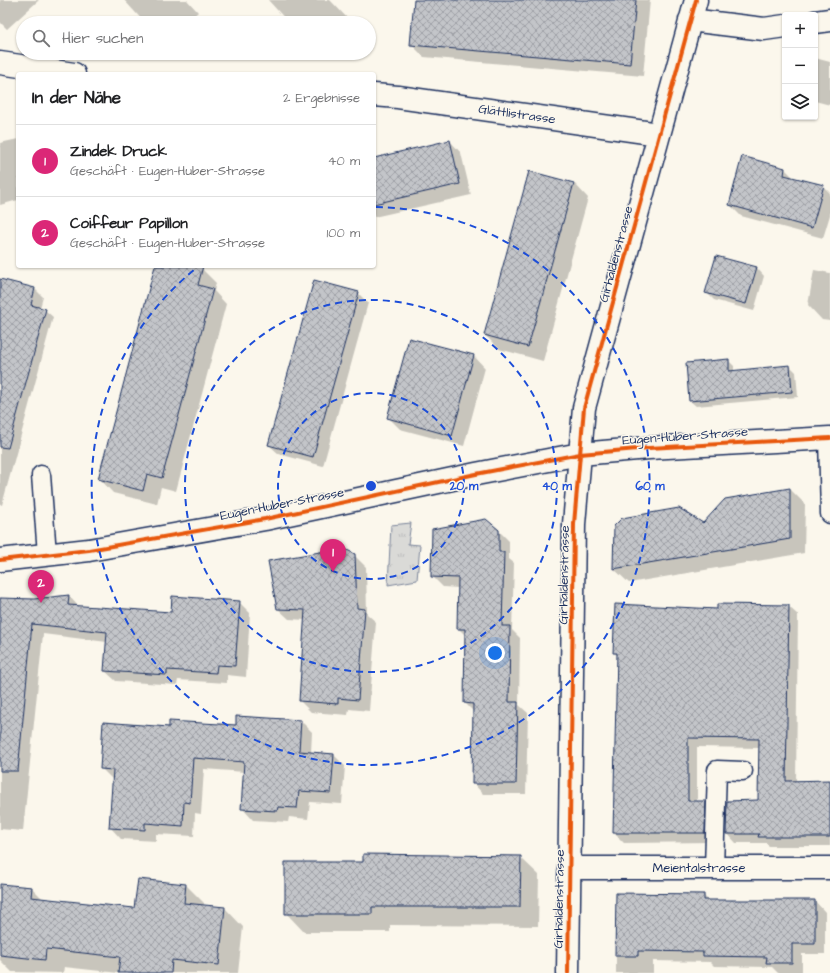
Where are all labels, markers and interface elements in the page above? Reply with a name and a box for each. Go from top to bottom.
map controls [782,12,818,120]
button: + [782,12,818,48]
search box [16,16,376,60]
icon: search [30,27,52,49]
text: Hier suchen [62,28,143,49]
button: − [782,48,818,84]
button: layers [782,84,818,120]
text: In der Nähe [32,86,121,110]
text: 2 Ergebnisse [283,89,360,107]
street label: Glättlistrasse [477,100,557,128]
text: Zindek Druck [70,141,167,162]
text: 1 [44,152,46,170]
text: 40 m [328,152,360,170]
text: Geschäft · Eugen-Huber-Strasse [70,162,265,180]
street label: Girhaldenstrasse [594,204,638,304]
text: Coiffeur Papillon [70,213,188,234]
text: 2 [41,224,49,242]
text: 100 m [327,224,360,242]
text: Geschäft · Eugen-Huber-Strasse [70,234,265,252]
street label: Eugen-Huber-Strasse [621,423,749,450]
text: 20 m [449,478,479,495]
text: 40 m [542,478,573,495]
text: 60 m [635,478,665,495]
centre of rings [364,479,378,493]
street label: Eugen-Huber-Strasse [218,483,346,526]
street label: Girhaldenstrasse [554,525,574,625]
pin: 1 [320,539,346,572]
pin: 2 [28,570,54,603]
your location [485,643,505,663]
street label: Girhaldenstrasse [549,849,569,949]
street label: Meientalstrasse [653,859,745,877]

